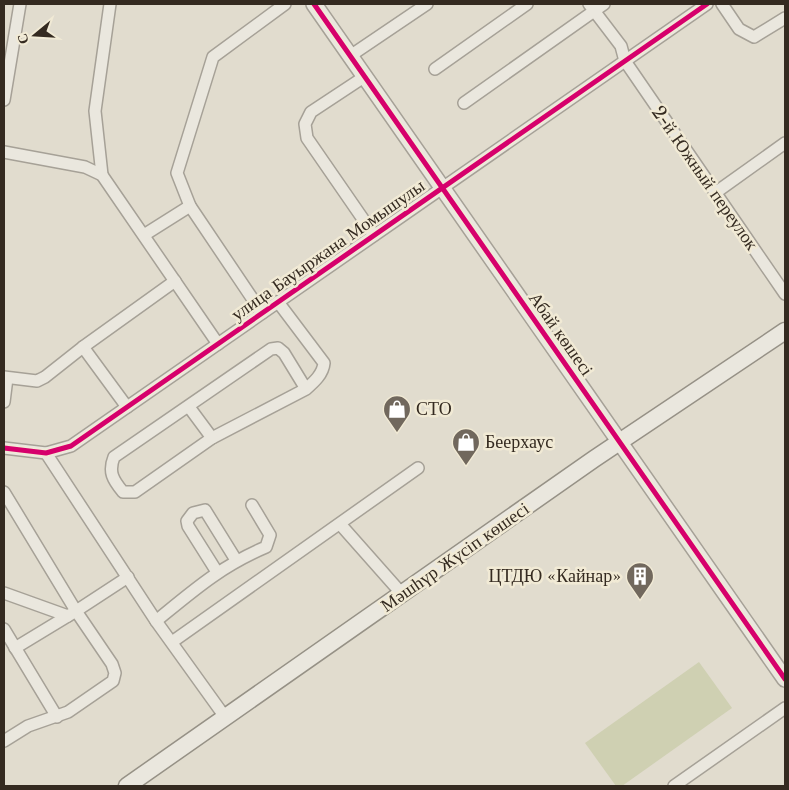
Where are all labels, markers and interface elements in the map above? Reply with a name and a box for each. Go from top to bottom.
north arrow [10,10,60,60]
text: С [13,31,33,47]
street label: 2-й Южный переулок [647,102,763,255]
street label: улица Бауыржана Момышулы [227,175,429,325]
street label: Абай көшесі [524,288,598,380]
shop icon: СТО [382,394,412,433]
place label: СТО [416,398,452,420]
shop icon: Беерхаус [451,427,481,466]
place label: Беерхаус [485,431,553,453]
street label: Мәшһүр Жүсіп көшесі [377,498,533,616]
building icon: ЦТДЮ «Кайнар» [625,561,655,600]
place label: ЦТДЮ «Кайнар» [489,565,621,587]

